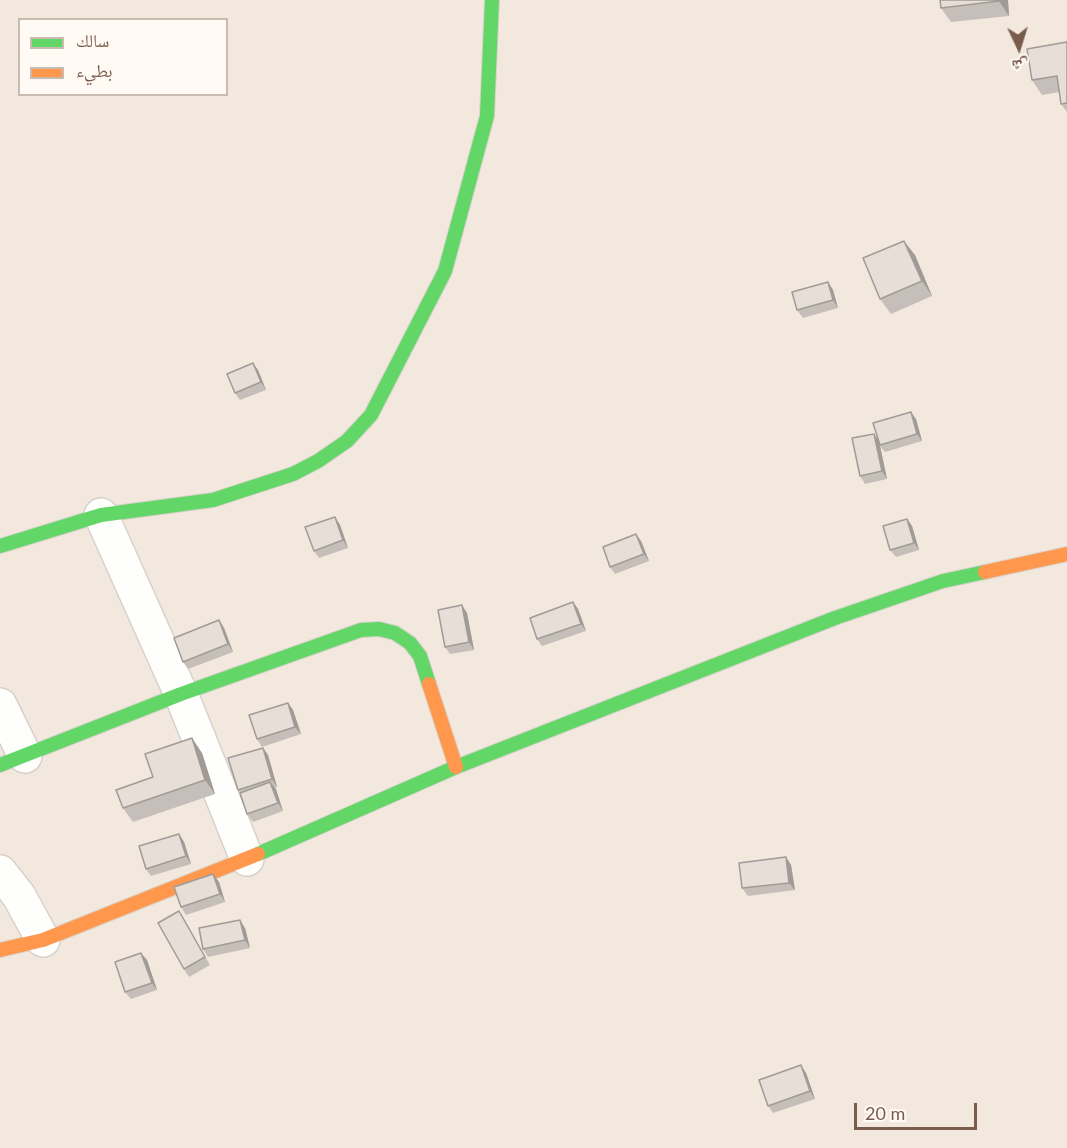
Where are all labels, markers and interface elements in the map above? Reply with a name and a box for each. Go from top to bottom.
legend [18,18,228,96]
north arrow [989,18,1049,78]
text: سالك [76,29,109,51]
text: ش [1011,56,1029,77]
text: بطيء [76,59,113,81]
scale bar [857,1091,980,1129]
text: 20 m [865,1102,905,1124]

